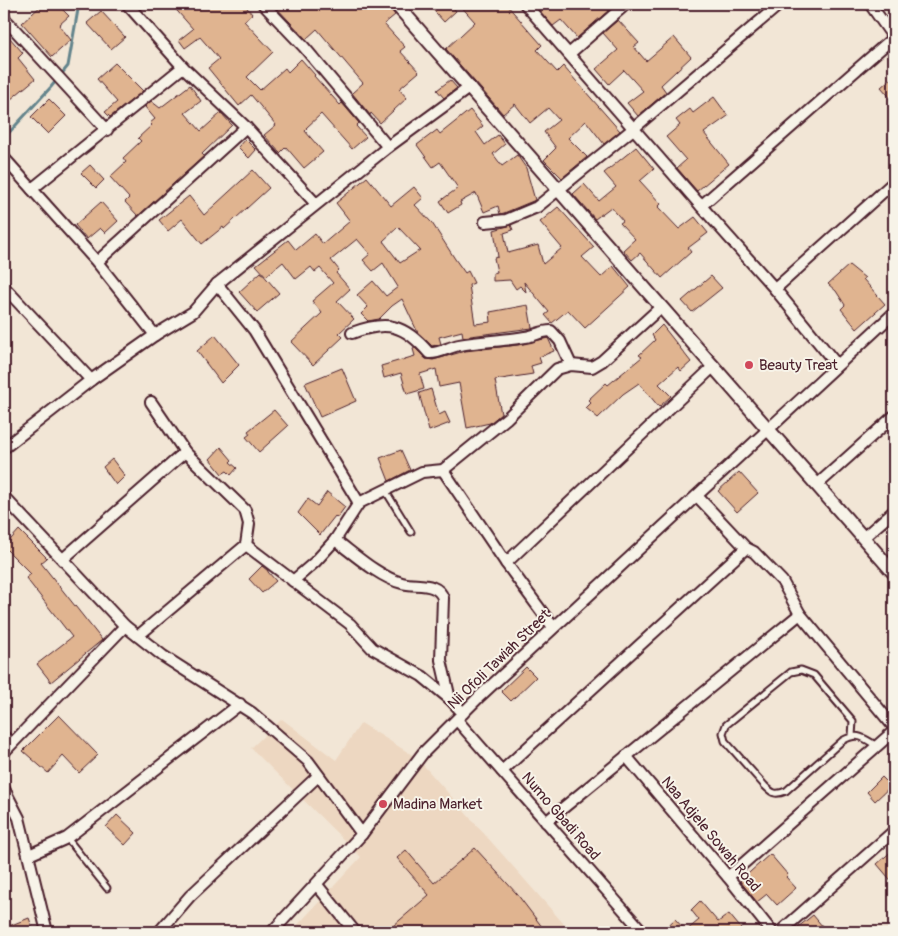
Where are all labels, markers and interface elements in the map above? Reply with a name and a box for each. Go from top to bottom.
place label: Beauty Treat [759,356,839,375]
marker: Beauty Treat [743,359,755,371]
street label: Nii Ofoli Tawiah Street [444,605,556,713]
street label: Numo Gbadi Road [517,768,604,864]
street label: Naa Adjele Sowah Road [657,773,764,896]
place label: Madina Market [393,795,483,814]
marker: Madina Market [377,798,389,810]

